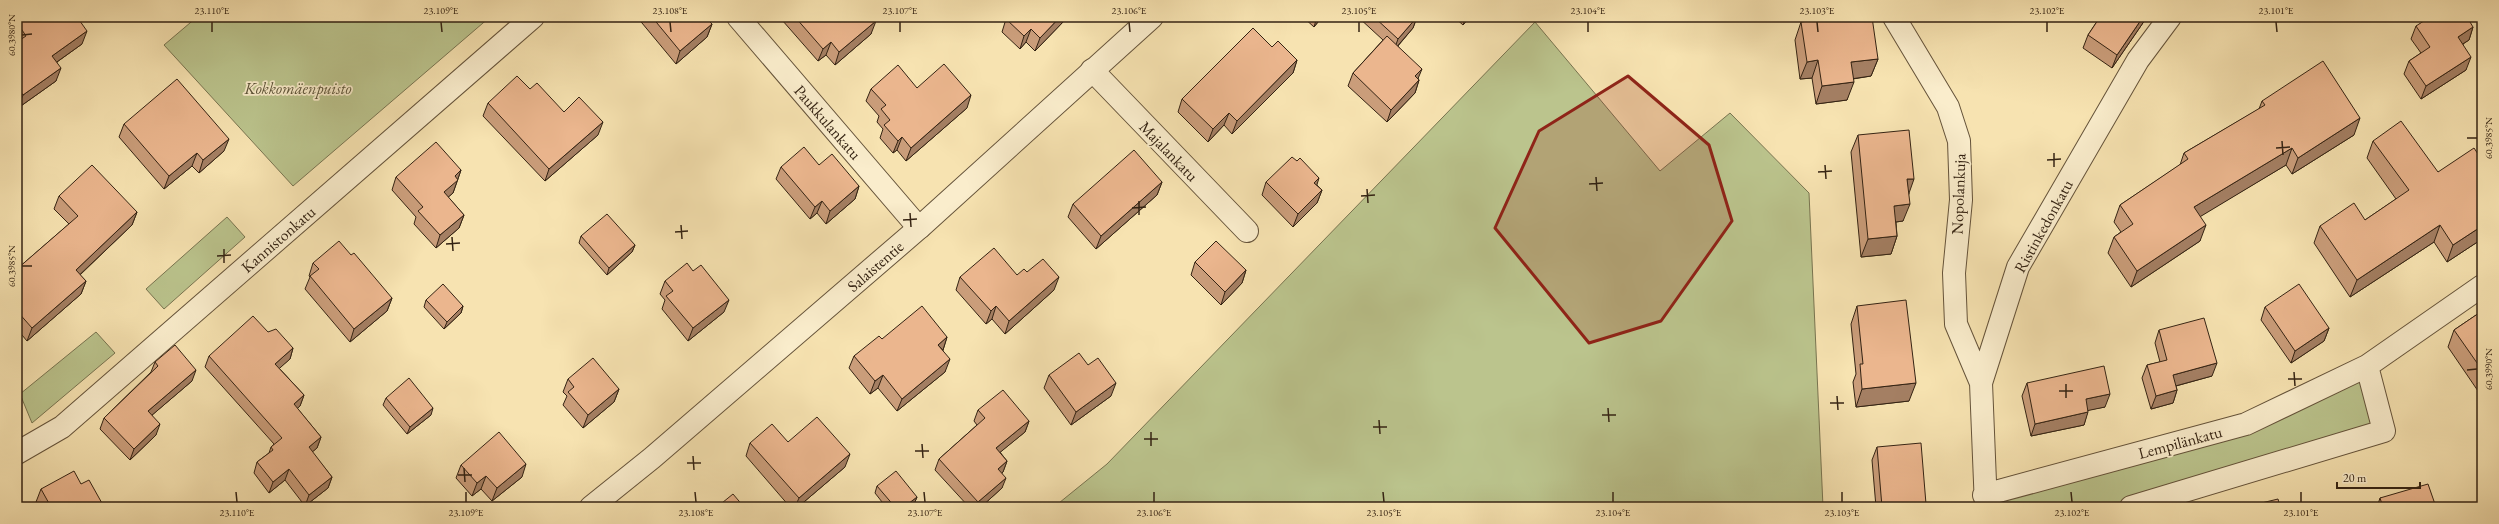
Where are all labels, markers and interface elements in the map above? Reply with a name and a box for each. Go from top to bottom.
text: 23.110°E [195,4,230,17]
text: 23.109°E [424,4,459,17]
text: 23.108°E [653,4,688,17]
text: 23.107°E [883,4,918,17]
text: 23.106°E [1112,4,1147,17]
text: 23.105°E [1342,4,1377,17]
text: 23.104°E [1571,4,1606,17]
text: 23.103°E [1800,4,1835,17]
text: 23.102°E [2030,4,2065,17]
text: 23.101°E [2259,4,2294,17]
text: 60.3980°N [5,14,18,56]
park label: Kokkomäenpuisto [244,78,352,99]
street label: Paukkulankatu [789,81,866,164]
street label: Majalankatu [1135,117,1203,187]
text: 60.3985°N [2482,117,2495,159]
street label: Nopolankuja [1947,152,1970,235]
street label: Ristinkedonkatu [2009,175,2078,276]
street label: Kannistonkatu [237,201,320,277]
street label: Salaistentie [843,236,908,297]
text: 60.3985°N [5,245,18,287]
text: 60.3990°N [2482,348,2495,390]
street label: Lempilänkatu [2136,421,2225,464]
scale bar [2337,464,2420,490]
text: 20 m [2343,470,2367,486]
text: 23.110°E [220,506,255,519]
text: 23.109°E [449,506,484,519]
text: 23.108°E [679,506,714,519]
text: 23.107°E [908,506,943,519]
text: 23.106°E [1137,506,1172,519]
text: 23.105°E [1367,506,1402,519]
text: 23.104°E [1596,506,1631,519]
text: 23.103°E [1825,506,1860,519]
text: 23.102°E [2055,506,2090,519]
text: 23.101°E [2284,506,2319,519]

